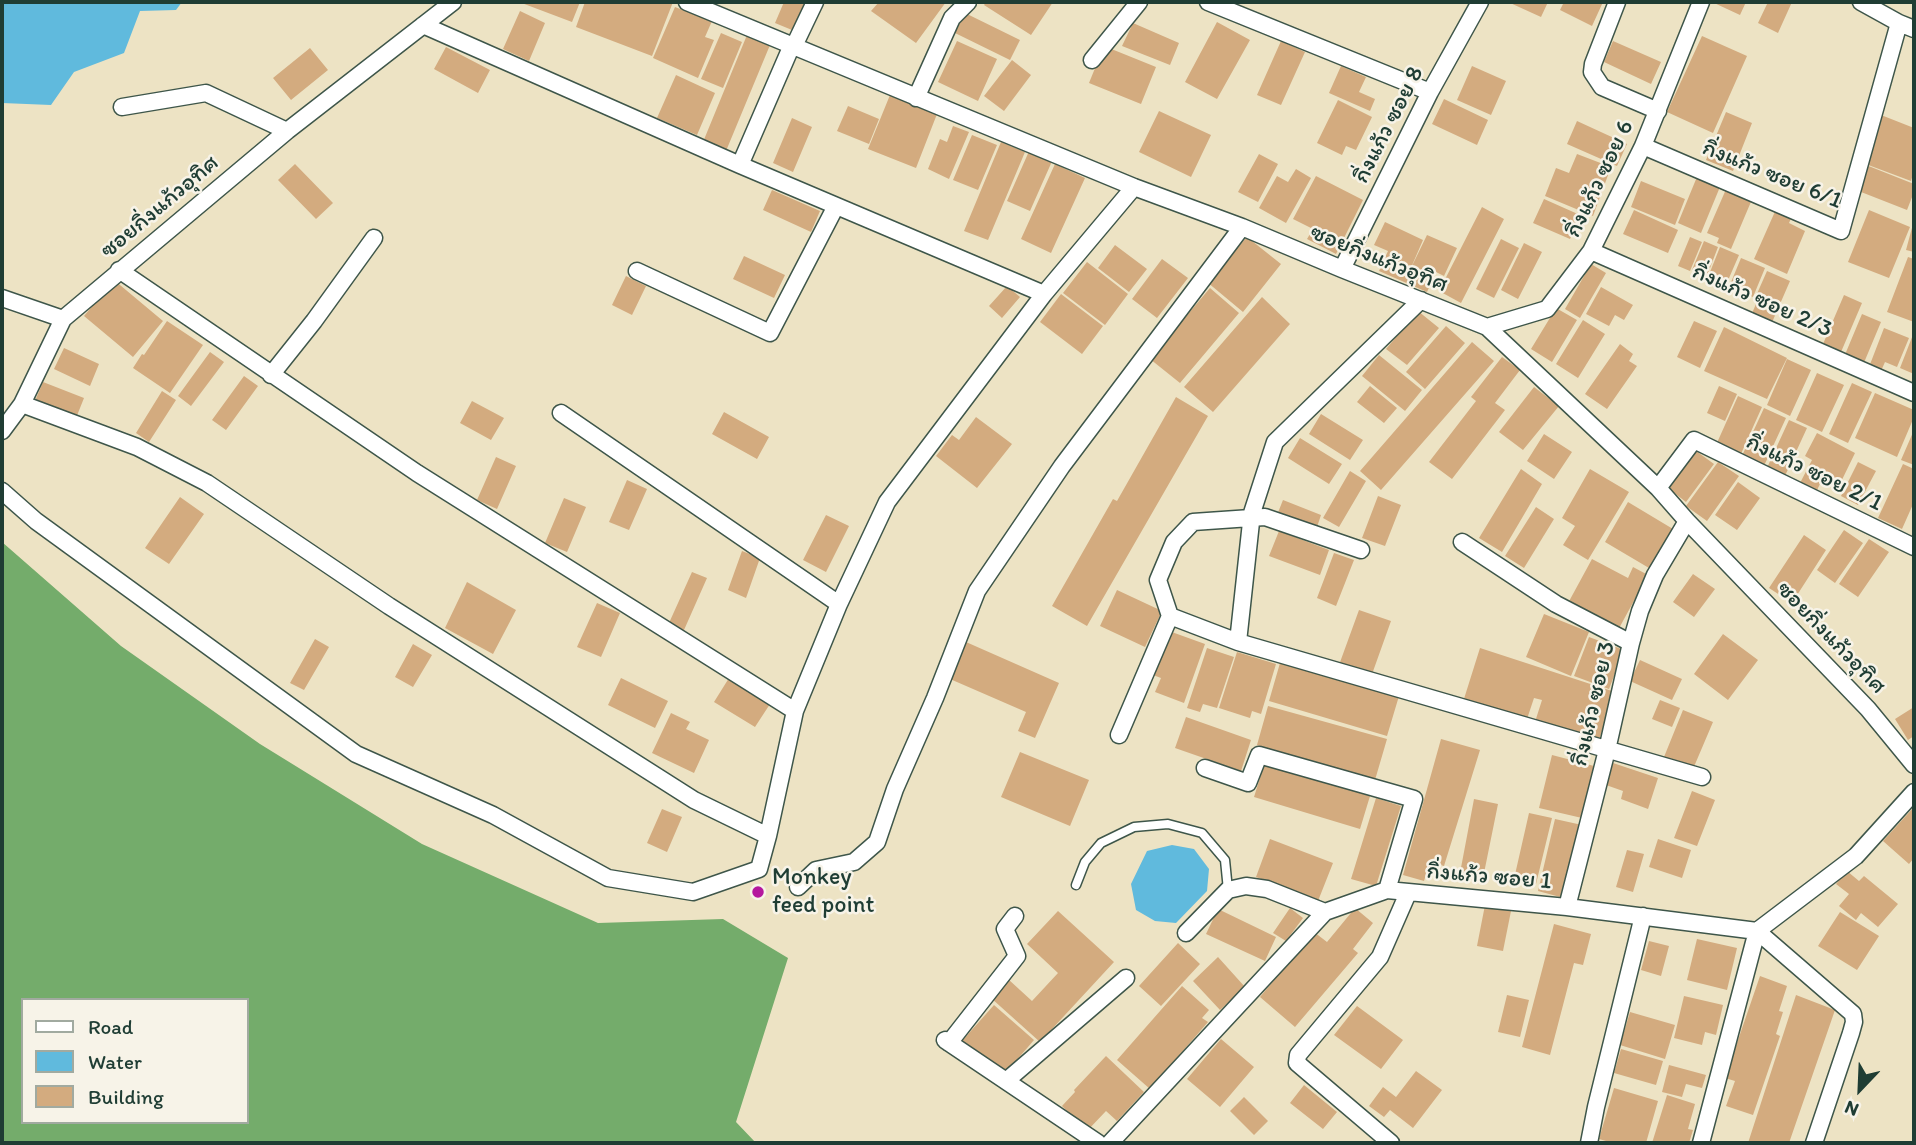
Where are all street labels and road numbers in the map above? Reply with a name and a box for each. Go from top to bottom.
street label: กิ่งแก้ว ซอย 8 [1347,62,1431,188]
street label: กิ่งแก้ว ซอย 6 [1559,116,1641,242]
street label: กิ่งแก้ว ซอย 6/1 [1698,134,1846,216]
street label: ซอยกิ่งแก้วอุทิศ [95,149,225,265]
street label: ซอยกิ่งแก้วอุทิศ [1306,218,1452,300]
street label: กิ่งแก้ว ซอย 2/3 [1688,257,1836,345]
street label: กิ่งแก้ว ซอย 2/1 [1741,428,1887,518]
street label: ซอยกิ่งแก้วอุทิศ [1770,576,1892,700]
street label: กิ่งแก้ว ซอย 3 [1566,639,1622,769]
street label: กิ่งแก้ว ซอย 1 [1425,857,1553,897]

